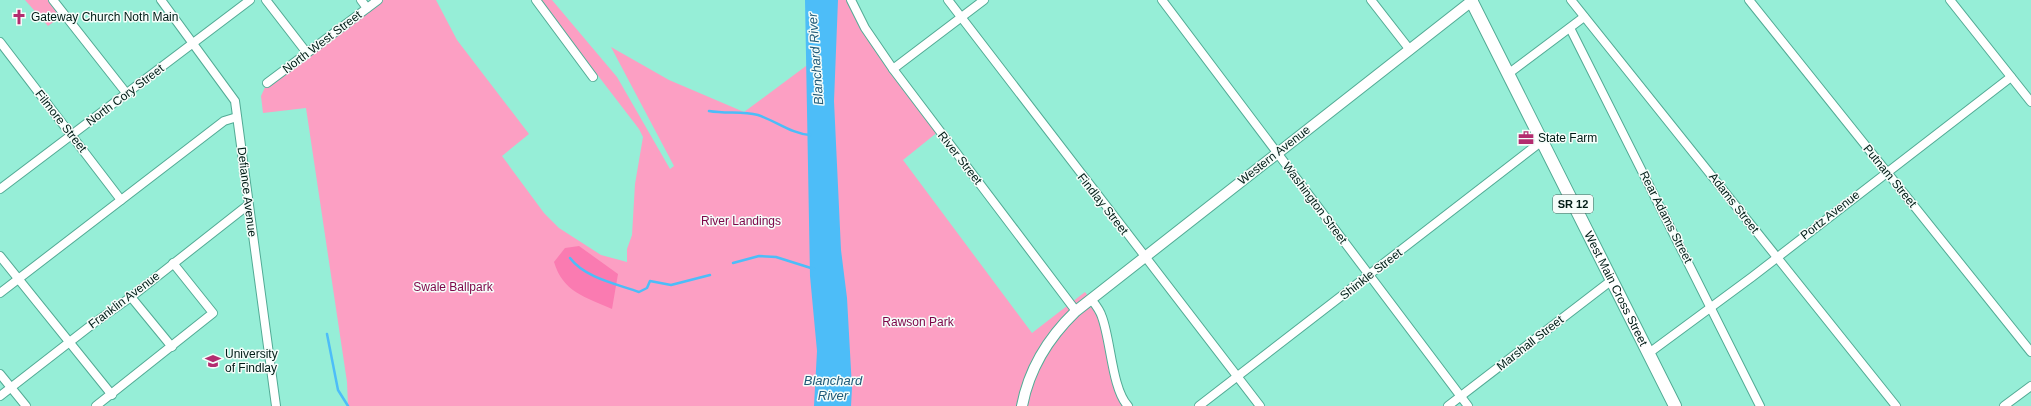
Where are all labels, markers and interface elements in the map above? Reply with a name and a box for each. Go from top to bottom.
street label: North West Street [280,7,365,76]
church icon: Gateway Church Noth Main [10,8,28,26]
place label: Gateway Church Noth Main [31,10,178,24]
water label: Blanchard River [805,12,826,106]
street label: North Cory Street [84,61,167,129]
street label: Filmore Street [32,87,90,156]
street label: Western Avenue [1235,122,1313,187]
street label: River Street [935,129,985,188]
office icon: State Farm [1517,129,1535,147]
place label: State Farm [1538,131,1597,145]
street label: Putnam Street [1860,142,1920,211]
street label: Defiance Avenue [235,146,260,238]
street label: Washington Street [1280,160,1351,247]
street label: Rear Adams Street [1637,169,1696,266]
street label: Adams Street [1706,170,1762,236]
street label: Findlay Street [1075,171,1132,238]
street label: Portz Avenue [1798,187,1863,242]
road number: SR 12 [1553,195,1593,213]
park label: River Landings [701,214,781,228]
street label: West Main Cross Street [1581,229,1651,349]
street label: Shinkle Street [1337,245,1405,303]
street label: Franklin Avenue [86,268,163,331]
park label: Swale Ballpark [413,280,494,294]
street label: Marshall Street [1494,312,1567,373]
park label: Rawson Park [882,315,955,329]
place label: University of Findlay [225,347,278,375]
school or university icon: University of Findlay [204,352,222,370]
water label: Blanchard River [804,373,863,403]

